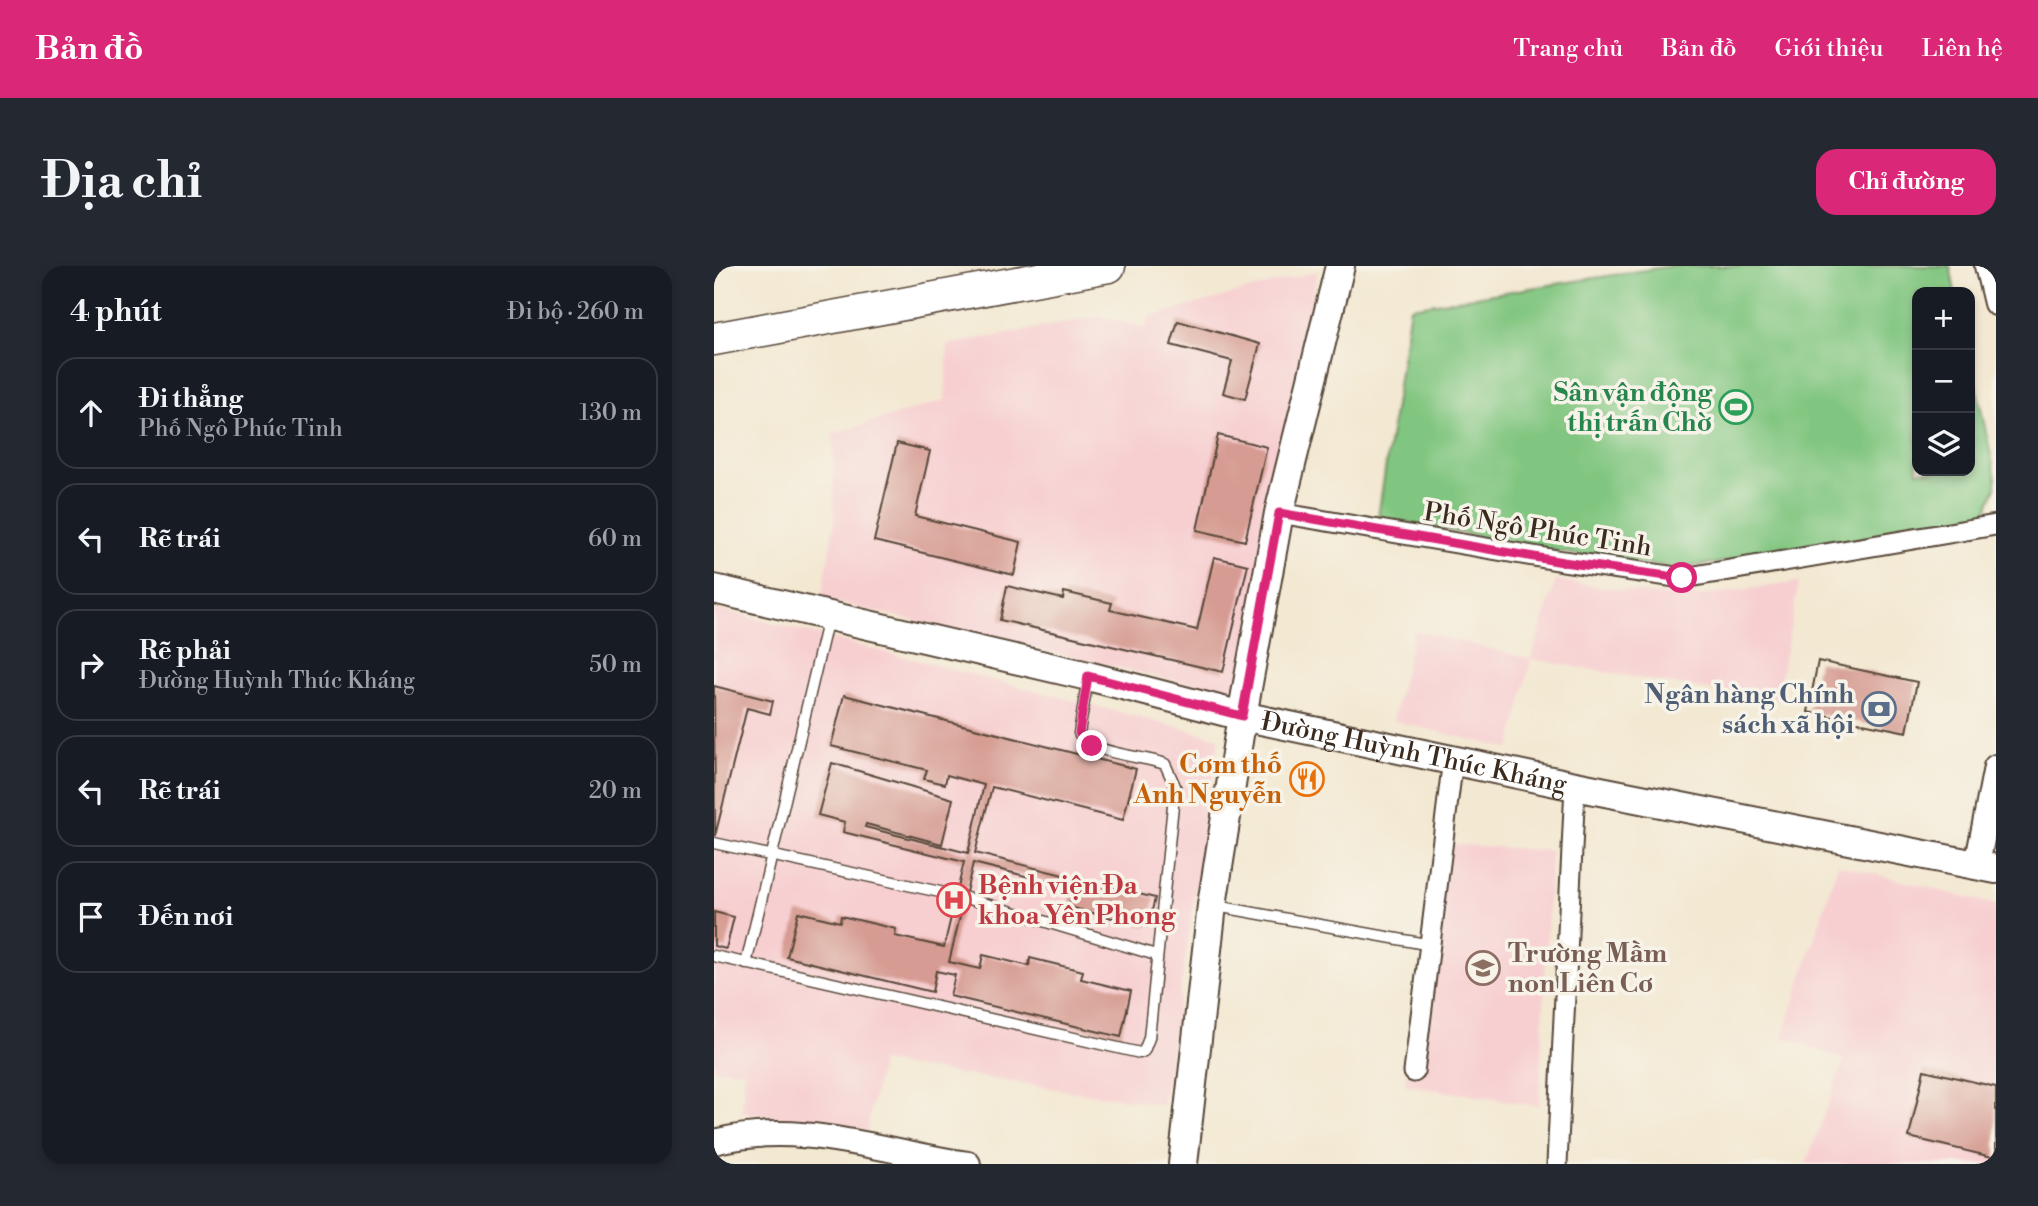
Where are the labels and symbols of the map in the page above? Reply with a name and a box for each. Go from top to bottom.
place label: Sân vận động thị trấn Chờ [1554,377,1713,439]
sports icon: Sân vận động thị trấn Chờ [1717,388,1755,426]
street label: Phố Ngô Phúc Tinh [1422,496,1654,564]
route start [1666,562,1697,593]
place label: Ngân hàng Chính sách xã hội [1644,679,1854,741]
bank icon: Ngân hàng Chính sách xã hội [1860,690,1898,728]
street label: Đường Huỳnh Thúc Kháng [1258,705,1570,801]
route end [1076,730,1107,761]
place label: Cơm thố Anh Nguyễn [1133,749,1282,811]
restaurant icon: Cơm thố Anh Nguyễn [1288,760,1326,798]
place label: Bệnh viện Đa khoa Yên Phong [978,870,1177,932]
hospital icon: Bệnh viện Đa khoa Yên Phong [935,881,973,919]
place label: Trường Mầm non Liên Cơ [1508,938,1668,1000]
school or university icon: Trường Mầm non Liên Cơ [1464,949,1502,987]

